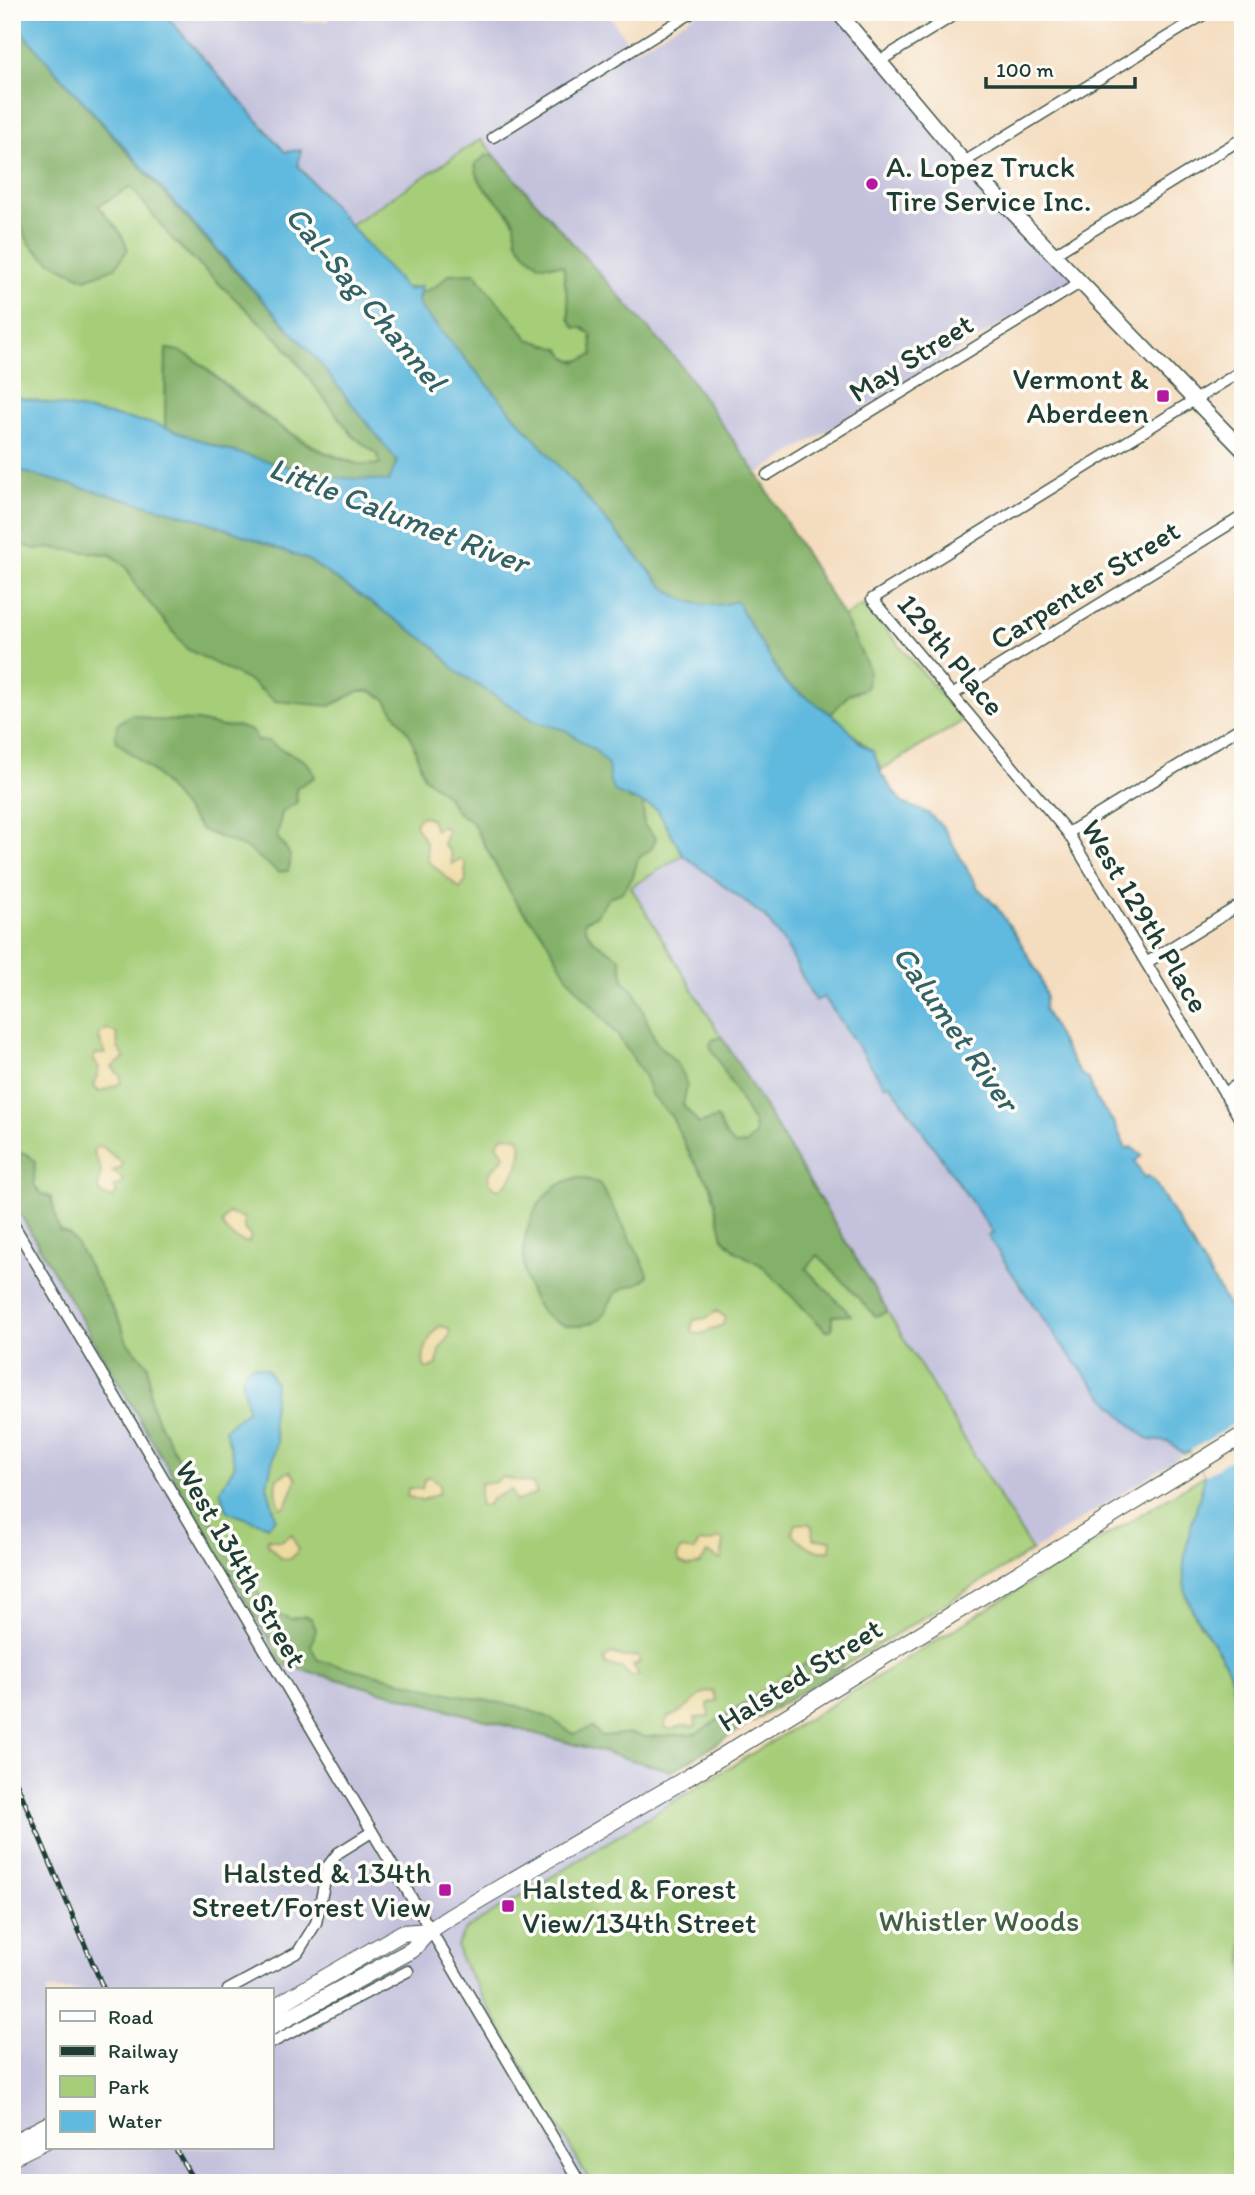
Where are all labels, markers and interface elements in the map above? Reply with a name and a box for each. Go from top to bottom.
scale bar [986,46,1134,90]
text: 100 m [996,57,1054,82]
place label: A. Lopez Truck Tire Service Inc. [886,148,1091,219]
marker: A. Lopez Truck Tire Service Inc. [864,176,880,192]
water label: Cal-Sag Channel [278,198,456,400]
street label: May Street [842,305,980,410]
place label: Vermont & Aberdeen [1013,360,1149,431]
marker: Vermont & Aberdeen [1155,388,1171,404]
water label: Little Calumet River [264,448,537,583]
street label: Carpenter Street [983,512,1186,658]
street label: 129th Place [890,586,1013,723]
street label: West 129th Place [1073,812,1218,1019]
water label: Calumet River [885,938,1029,1121]
street label: West 134th Street [167,1454,316,1674]
street label: Halsted Street [711,1609,889,1740]
place label: Halsted & 134th Street/Forest View [192,1854,431,1925]
place label: Halsted & Forest View/134th Street [522,1870,756,1941]
marker: Halsted & 134th Street/Forest View [437,1882,453,1898]
marker: Halsted & Forest View/134th Street [500,1898,516,1914]
park label: Whistler Woods [879,1902,1079,1939]
legend [46,1988,273,2150]
text: Road [108,2004,154,2029]
text: Railway [108,2038,178,2063]
text: Park [108,2074,150,2099]
text: Water [108,2108,162,2133]

